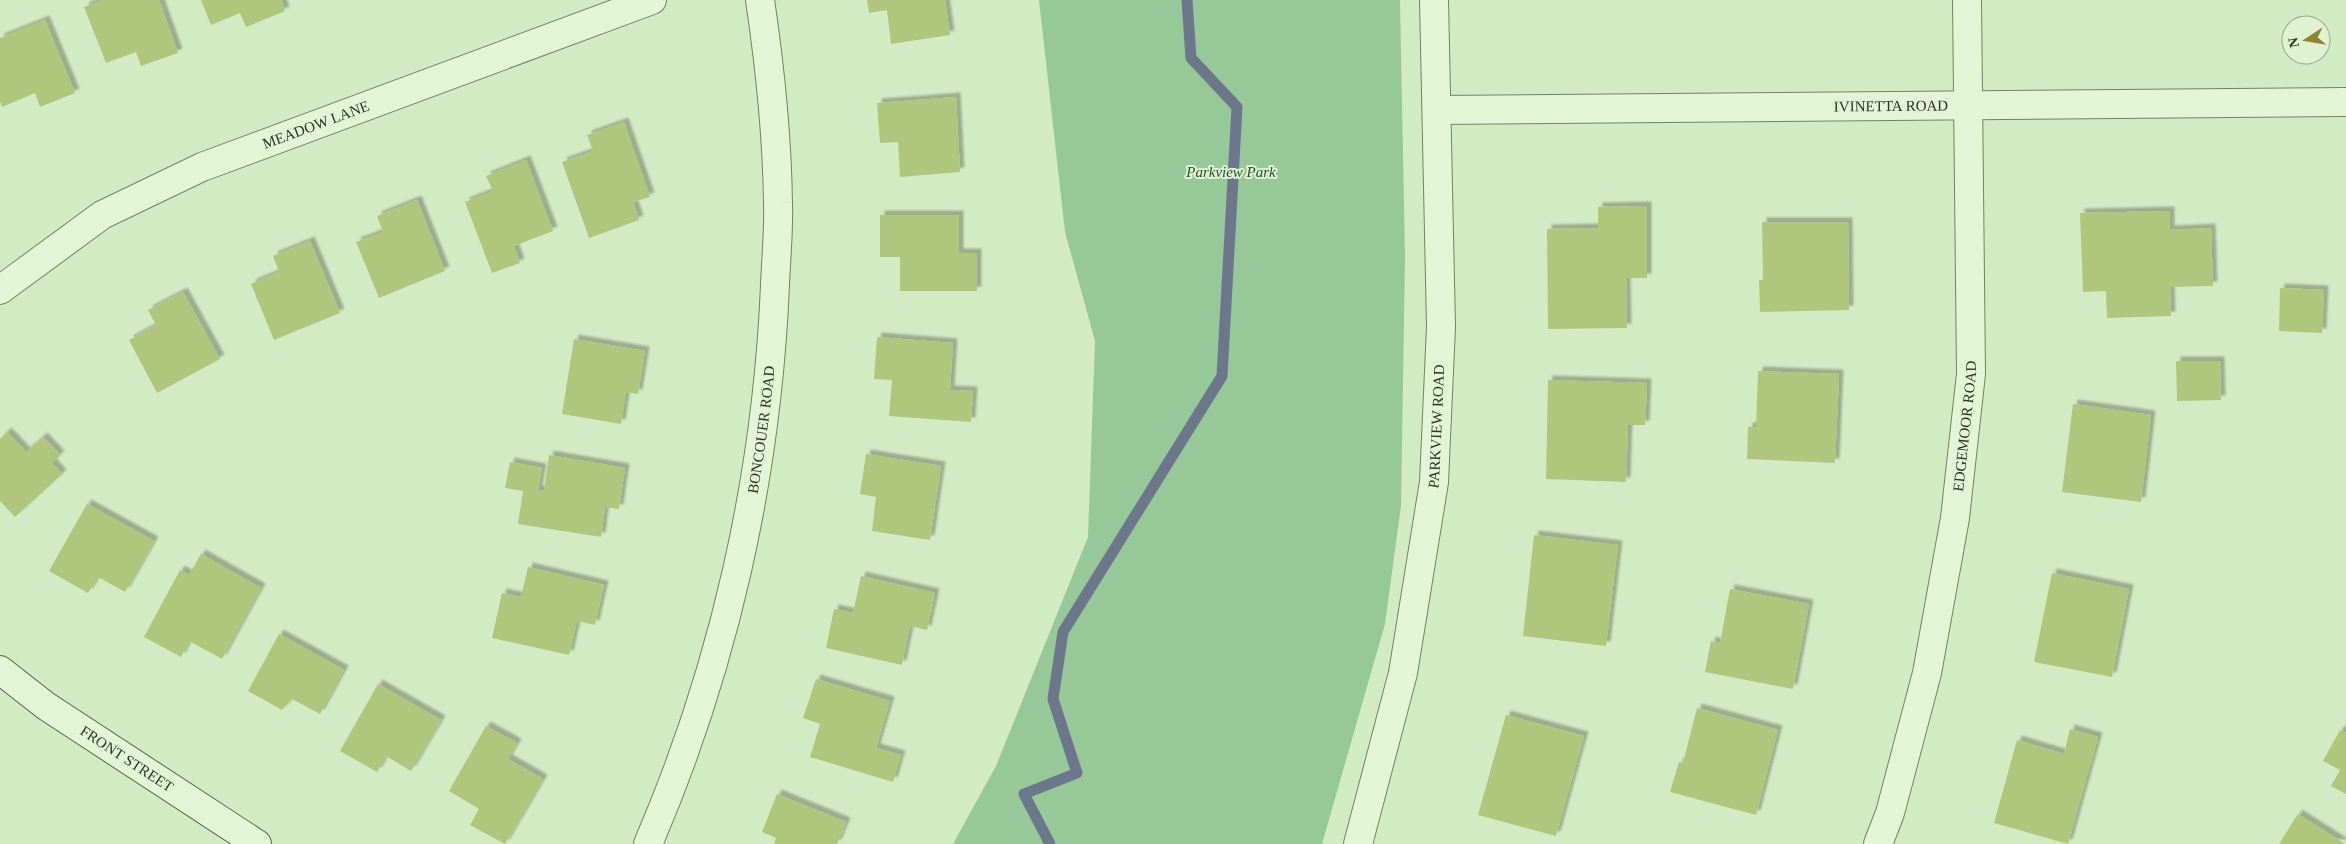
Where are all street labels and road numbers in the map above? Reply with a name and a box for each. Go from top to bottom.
street label: MEADOW LANE [260,98,372,152]
street label: IVINETTA ROAD [1834,98,1948,115]
street label: EDGEMOOR ROAD [1950,361,1979,492]
street label: PARKVIEW ROAD [1425,364,1447,489]
street label: BONCOUER ROAD [745,365,778,495]
street label: FRONT STREET [77,723,176,795]

